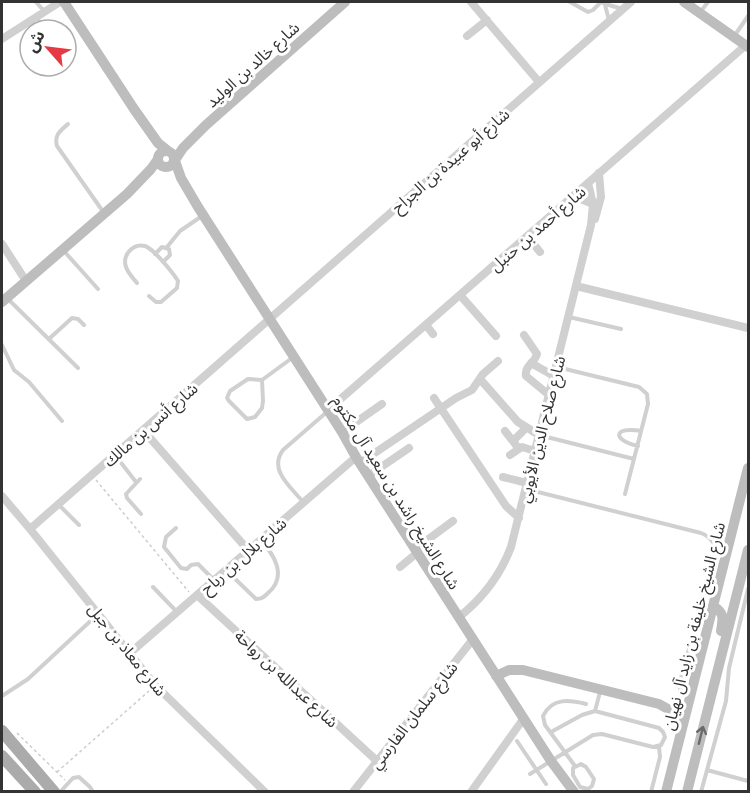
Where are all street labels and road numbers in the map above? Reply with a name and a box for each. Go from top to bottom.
street label: شارع خالد بن الوليد [202,17,305,114]
street label: شارع أبو عبيدة بن الجراح [387,104,515,219]
street label: شارع أحمد بن حنبل [485,181,591,278]
street label: شارع صلاح الدين الأيوبي [514,354,572,505]
street label: شارع أنس بن مالك [99,378,203,473]
street label: شارع الشيخ راشد بن سعيد آل مكتوم [326,392,465,595]
street label: شارع بلال بن رباح [196,513,292,600]
street label: شارع الشيخ خليفة بن زايد آل نهيان [658,520,732,733]
street label: شارع معاذ بن جبل [82,599,171,702]
street label: شارع عبدالله بن رواحة [229,625,343,734]
street label: شارع سلمان الفارسي [365,658,464,775]

